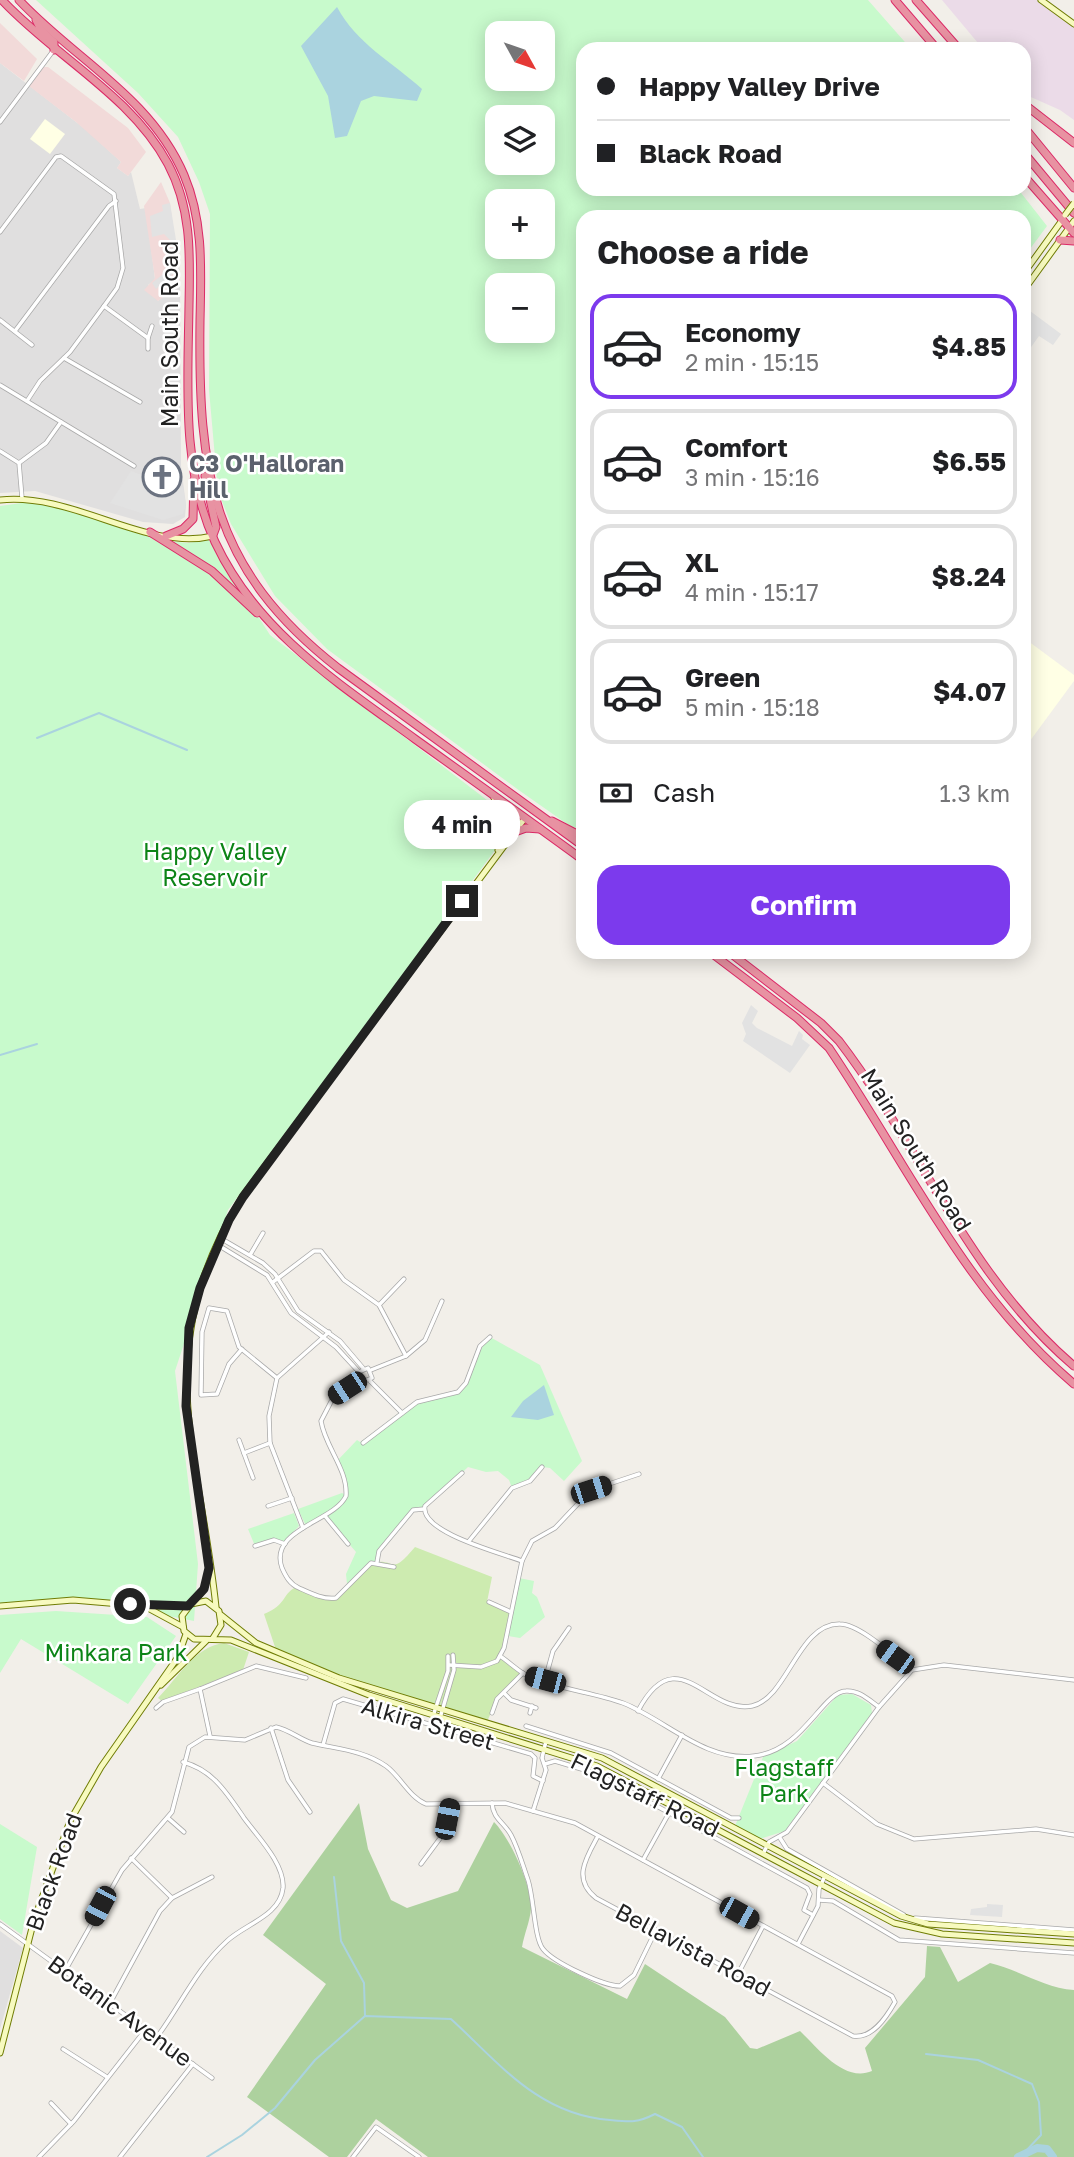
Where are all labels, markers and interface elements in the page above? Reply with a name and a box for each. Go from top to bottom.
north arrow [485,21,555,91]
map controls [485,21,555,343]
text: Happy Valley Drive [639,71,880,102]
button: layers [485,105,555,175]
text: Black Road [639,138,782,169]
button: + [485,189,555,259]
text: Choose a ride [597,233,809,271]
street label: Main South Road [155,241,183,427]
button: − [485,273,555,343]
icon: car [601,315,664,378]
text: Economy [685,317,801,348]
text: $4.85 [932,331,1006,362]
text: 2 min · 15:15 [685,348,819,376]
icon: car [601,430,664,493]
text: Comfort [685,432,788,463]
text: $6.55 [932,446,1006,477]
place label: C3 O'Halloran Hill [189,449,344,503]
church icon: C3 O'Halloran Hill [141,456,183,498]
text: 3 min · 15:16 [685,463,820,491]
icon: car [601,545,664,608]
text: XL [685,547,719,578]
text: $8.24 [932,561,1006,592]
text: 4 min · 15:17 [685,578,819,606]
icon: car [601,660,664,723]
text: Green [685,662,760,693]
text: $4.07 [933,676,1006,707]
text: 5 min · 15:18 [685,693,820,721]
icon: cash [597,774,635,812]
text: Cash [653,777,715,808]
text: 1.3 km [939,779,1010,807]
callout: 4 min [404,800,520,848]
text: 4 min [432,810,492,838]
park label: Happy Valley Reservoir [143,837,287,891]
button: Confirm [597,865,1010,945]
route end [446,885,478,917]
street label: Main South Road [856,1063,978,1236]
car [324,1368,371,1408]
car [568,1474,615,1506]
route start [114,1588,146,1620]
car [872,1636,919,1678]
park label: Minkara Park [44,1638,188,1666]
car [522,1664,569,1696]
street label: Alkira Street [359,1691,498,1755]
street label: Flagstaff Road [567,1746,724,1842]
park label: Flagstaff Park [734,1753,834,1807]
car [433,1796,462,1842]
street label: Black Road [19,1809,87,1934]
car [81,1883,120,1929]
car [716,1894,763,1932]
street label: Bellavista Road [611,1896,776,2002]
street label: Botanic Avenue [43,1949,198,2072]

